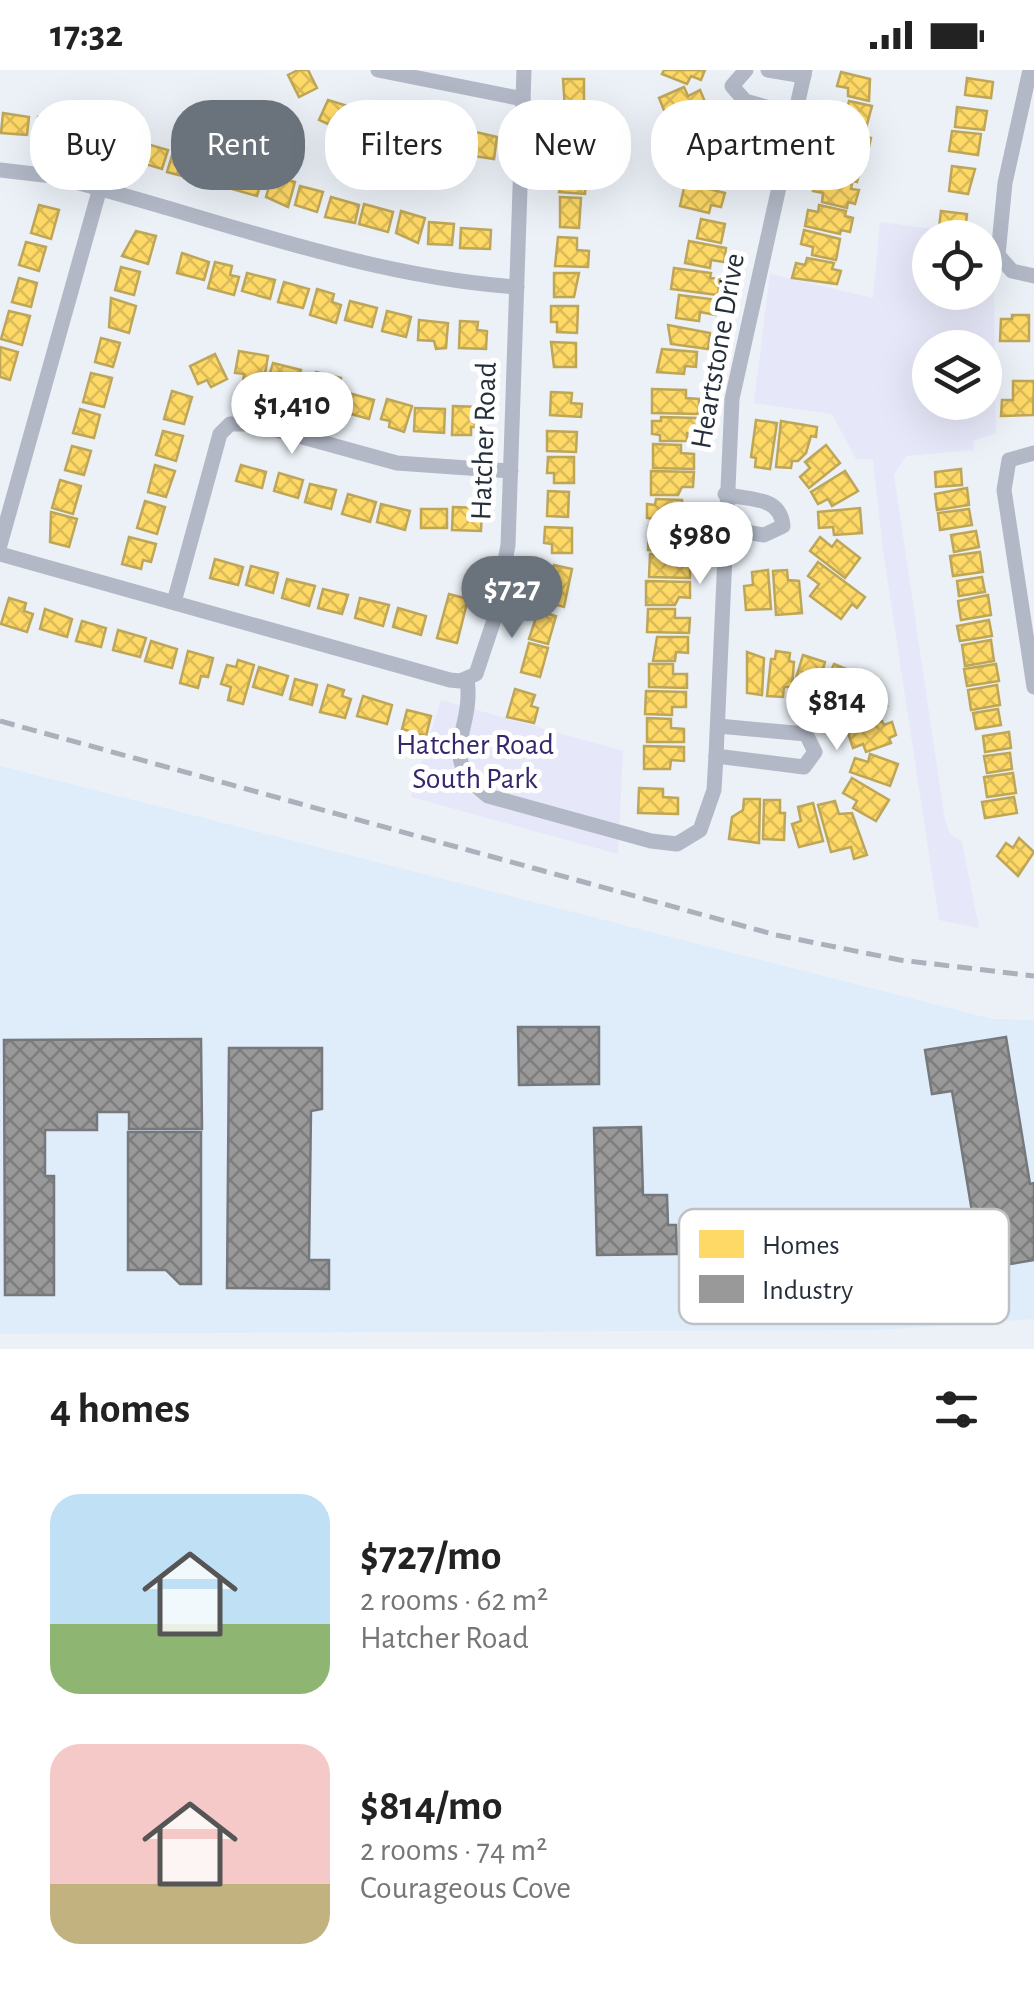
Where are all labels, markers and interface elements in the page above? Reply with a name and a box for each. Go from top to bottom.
text: 17:32 [50,16,123,54]
chip: Buy [30,100,151,190]
chip: Rent [171,100,305,190]
chip: Filters [325,100,478,190]
chip: New [498,100,631,190]
chip: Apartment [651,100,870,190]
map controls [912,220,1002,420]
button: locate [912,220,1002,310]
street label: Heartstone Drive [686,251,750,451]
button: layers [912,330,1002,420]
street label: Hatcher Road [466,361,502,521]
pin: $1,410 [211,372,373,457]
text: $1,410 [253,388,331,420]
pin: $980 [641,502,759,587]
text: $980 [669,518,731,550]
pin: $727 [453,556,571,641]
text: $727 [483,572,541,604]
pin: $814 [778,668,896,753]
text: $814 [808,684,866,716]
park label: Hatcher Road South Park [396,730,554,794]
legend [679,1209,1009,1324]
text: Homes [762,1232,840,1260]
text: Industry [762,1277,853,1305]
icon: filters [929,1382,984,1437]
text: 4 homes [50,1388,190,1430]
icon: home [130,1534,250,1654]
text: $727/mo [360,1535,502,1577]
text: 2 rooms · 62 m² [360,1584,548,1616]
text: Hatcher Road [360,1622,529,1654]
icon: home [130,1784,250,1904]
text: $814/mo [360,1785,502,1827]
text: 2 rooms · 74 m² [360,1834,547,1866]
text: Courageous Cove [360,1872,571,1904]

